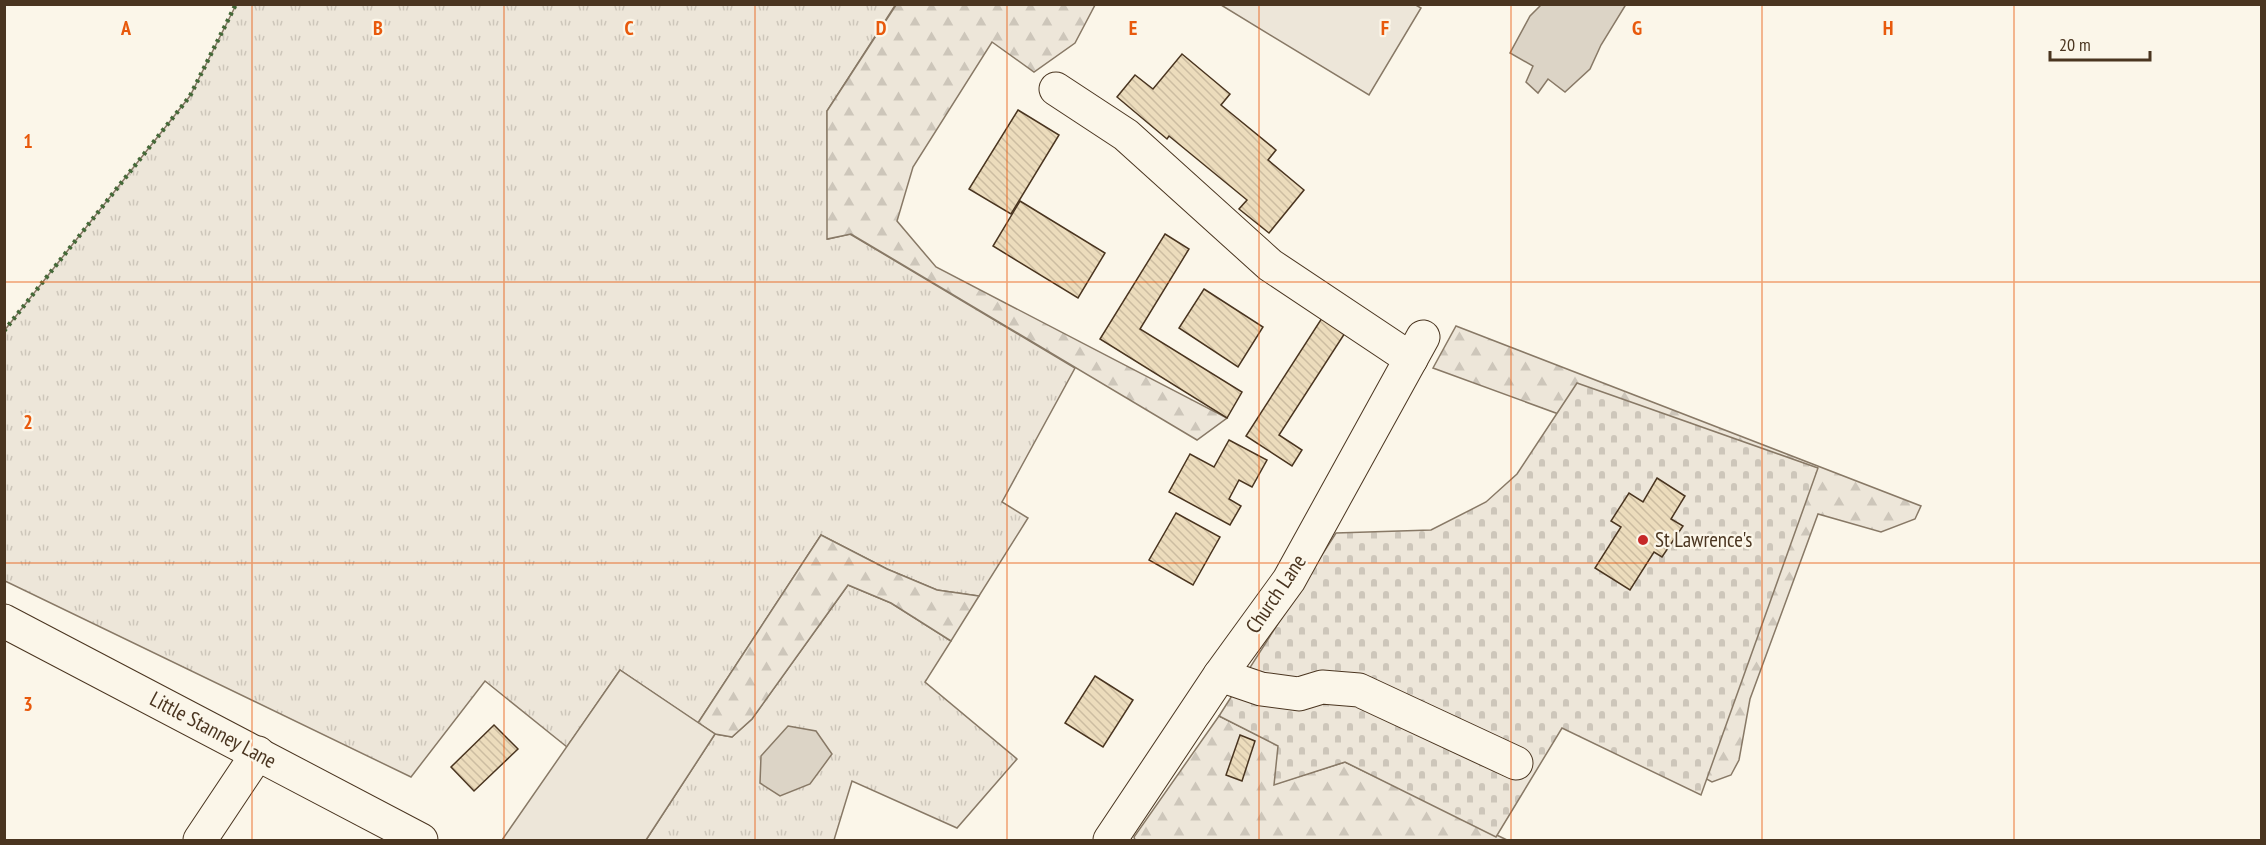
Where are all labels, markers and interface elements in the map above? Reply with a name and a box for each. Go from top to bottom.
text: A [120,15,132,41]
text: B [373,15,383,41]
text: C [624,15,634,41]
text: D [876,15,887,41]
text: E [1129,15,1137,41]
text: F [1381,15,1389,41]
text: G [1632,15,1642,41]
text: H [1883,15,1893,41]
scale bar [2050,24,2150,62]
text: 20 m [2059,33,2091,56]
text: 1 [23,128,33,154]
text: 2 [23,409,33,435]
place label: St Lawrence's [1655,526,1752,553]
marker: St Lawrence's [1636,533,1650,547]
street label: Church Lane [1239,549,1312,638]
street label: Little Stanney Lane [145,685,281,774]
text: 3 [23,691,33,717]

